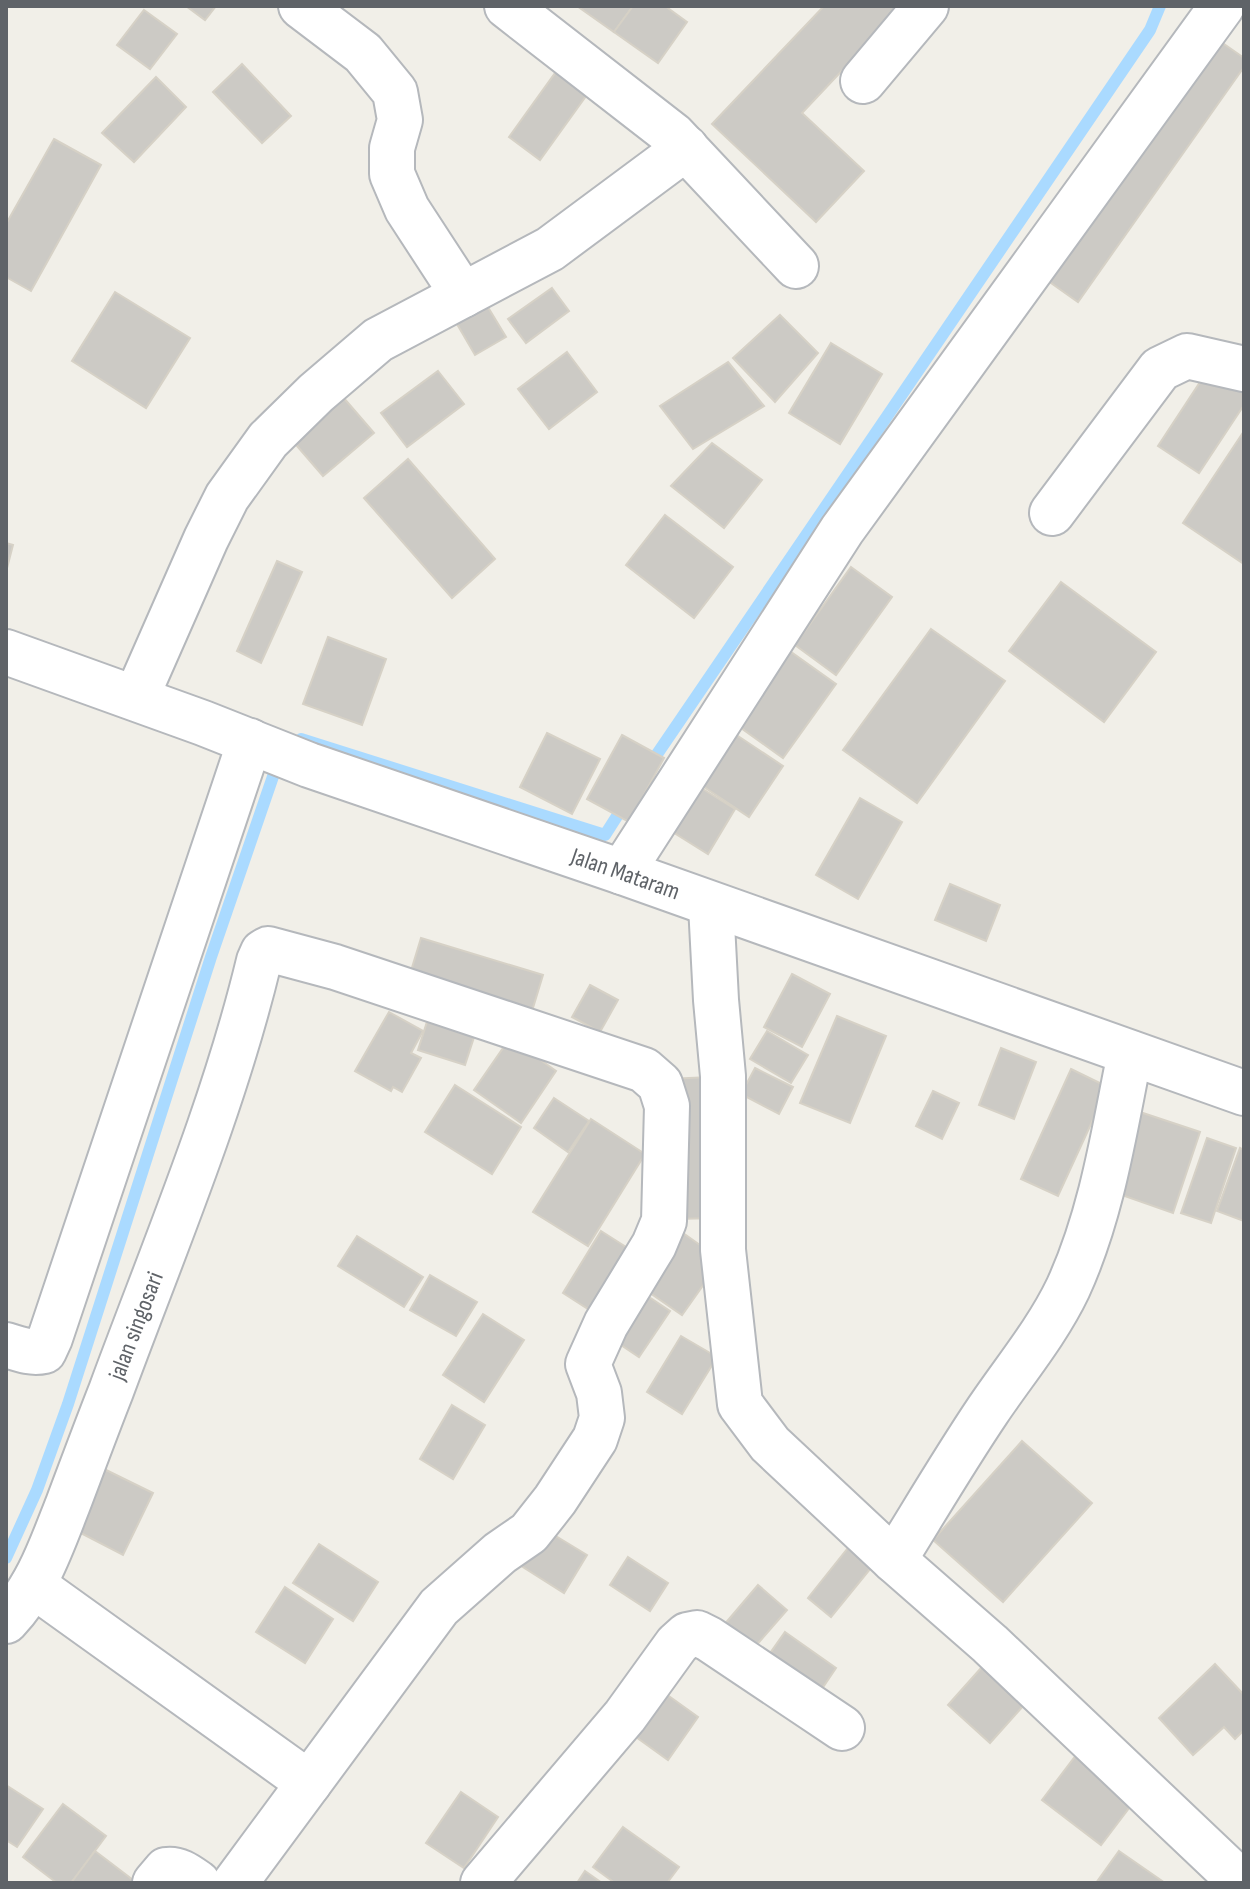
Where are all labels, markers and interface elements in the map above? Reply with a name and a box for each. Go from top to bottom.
street label: Jalan Mataram [566,841,684,906]
street label: jalan singosari [102,1268,169,1385]

